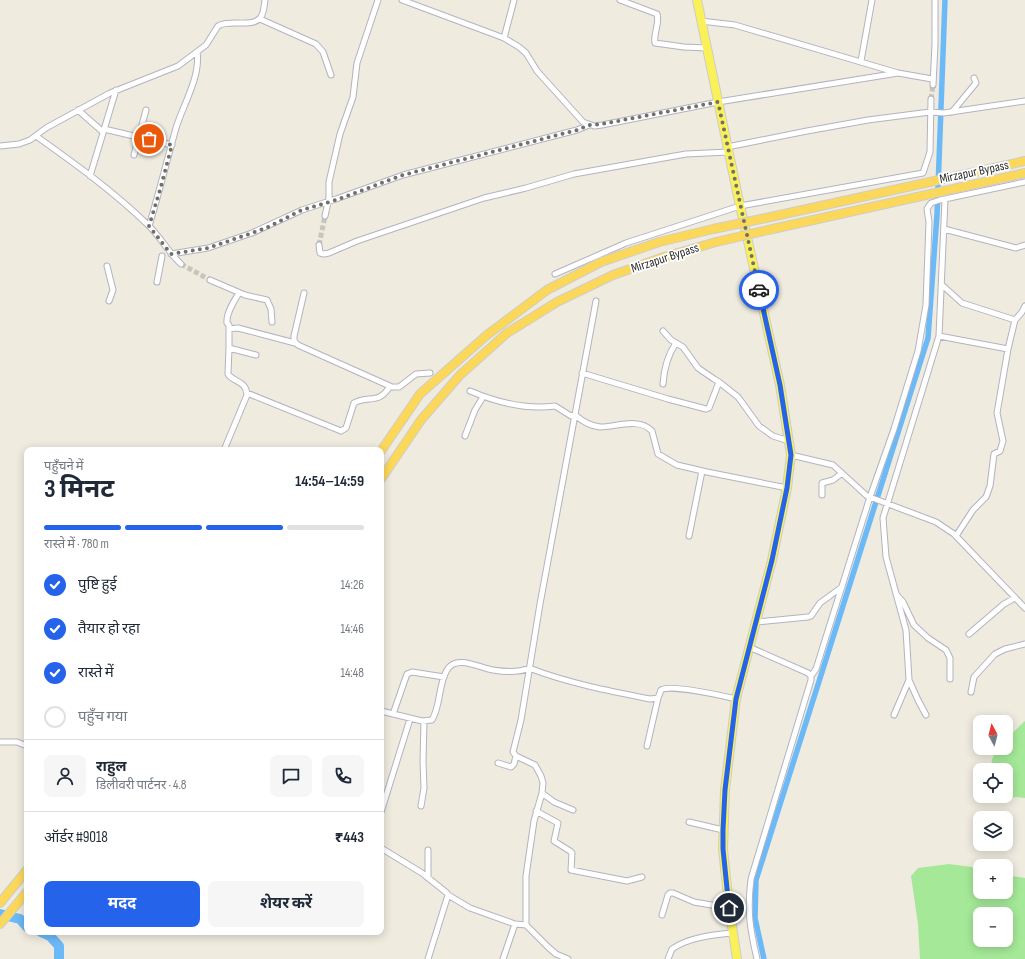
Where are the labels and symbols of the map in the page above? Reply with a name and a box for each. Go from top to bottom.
pin [132,122,166,156]
street label: Mirzapur Bypass [938,157,1010,187]
street label: Mirzapur Bypass [629,239,701,276]
courier [739,270,779,310]
north arrow [973,715,1013,755]
pin [712,891,746,925]

